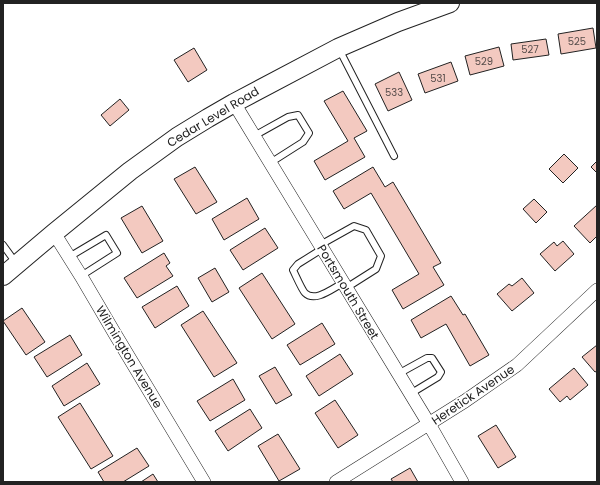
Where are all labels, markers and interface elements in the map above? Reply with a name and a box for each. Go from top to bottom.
house number: 525 [568,34,586,49]
house number: 527 [521,42,539,57]
house number: 529 [475,54,493,69]
house number: 531 [430,71,446,86]
street label: Cedar Level Road [163,82,262,151]
house number: 533 [385,85,403,100]
street label: Portsmouth Street [313,241,383,342]
street label: Wilmington Avenue [92,302,167,411]
street label: Heretick Avenue [428,360,518,429]

